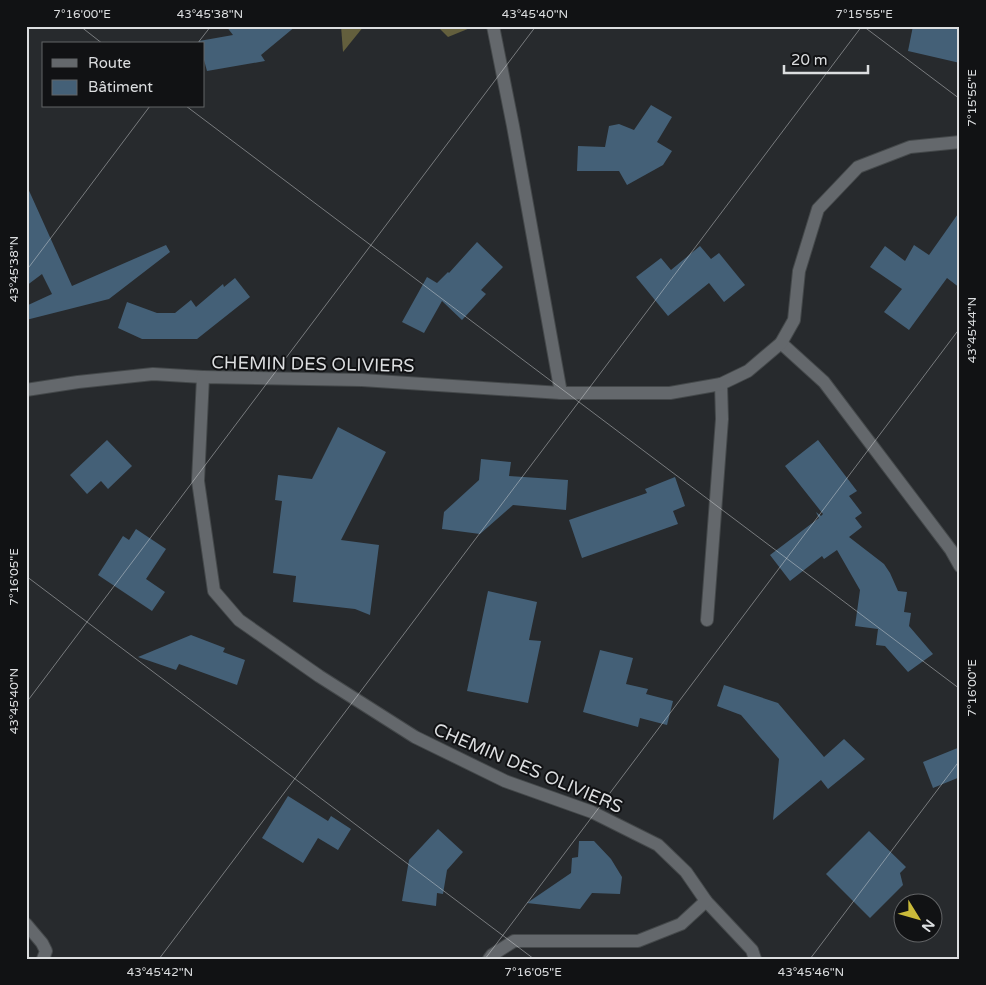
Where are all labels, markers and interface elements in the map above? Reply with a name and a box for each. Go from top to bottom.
text: 7°16'00"E [53,7,111,21]
text: 43°45'38"N [177,7,243,21]
text: 43°45'40"N [502,7,568,21]
text: 7°15'55"E [835,7,893,21]
legend [42,42,205,108]
scale bar [784,42,867,74]
text: 20 m [791,51,828,69]
text: Route [88,54,131,72]
text: 7°15'55"E [965,69,979,127]
text: Bâtiment [88,78,153,96]
text: 43°45'38"N [7,236,21,302]
text: 43°45'44"N [965,297,979,363]
street label: CHEMIN DES OLIVIERS [211,351,415,377]
text: 7°16'05"E [7,548,21,606]
text: 7°16'00"E [965,659,979,717]
text: 43°45'40"N [7,668,21,734]
street label: CHEMIN DES OLIVIERS [430,718,626,818]
north arrow [894,892,944,942]
text: N [918,916,938,935]
text: 43°45'42"N [127,965,193,979]
text: 7°16'05"E [504,965,562,979]
text: 43°45'46"N [778,965,844,979]

